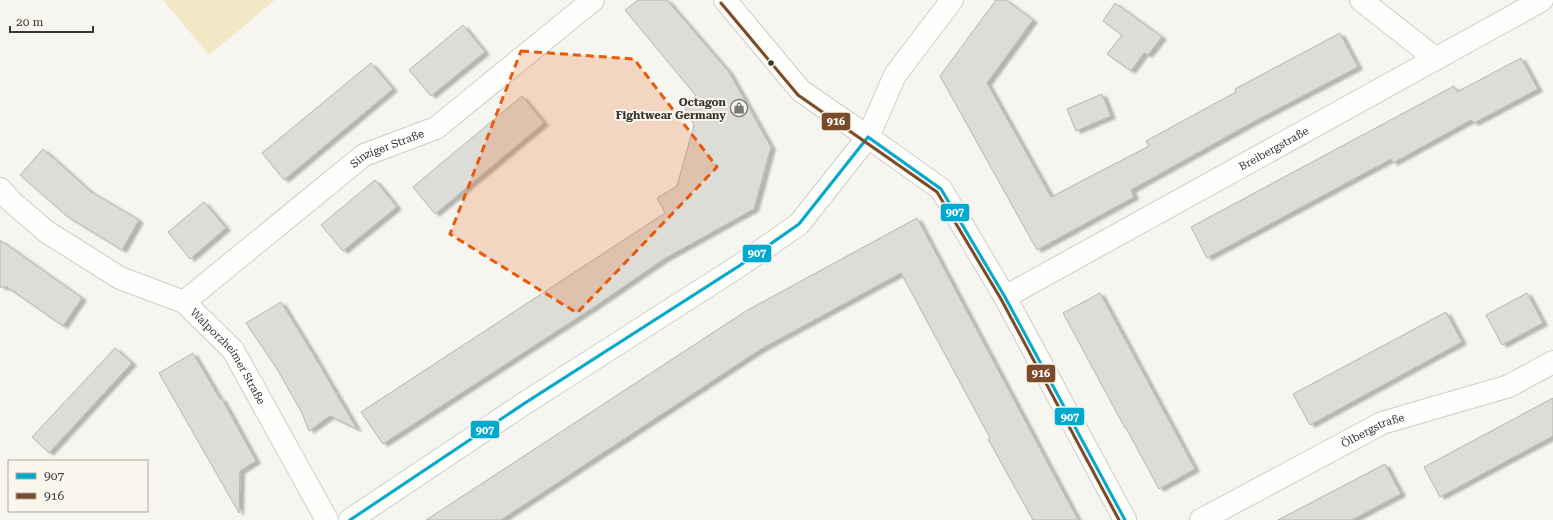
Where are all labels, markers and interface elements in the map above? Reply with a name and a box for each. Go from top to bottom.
scale bar [10,8,93,34]
text: 20 m [16,15,43,29]
unlabelled marker [766,58,776,68]
place label: Octagon Fightwear Germany [616,96,727,122]
shop icon: Octagon Fightwear Germany [729,98,749,118]
line badge: 916 [821,112,851,131]
text: 916 [827,115,845,128]
street label: Breibergstraße [1236,124,1311,173]
street label: Sinziger Straße [347,127,426,170]
line badge: 907 [940,203,970,222]
text: 907 [946,206,964,219]
line badge: 907 [742,244,772,263]
text: 907 [748,247,766,260]
street label: Walporzheimer Straße [188,305,268,407]
line badge: 916 [1026,364,1056,383]
text: 916 [1032,367,1050,380]
line badge: 907 [1054,407,1085,426]
street label: Ölbergstraße [1338,410,1406,450]
text: 907 [1061,411,1079,424]
line badge: 907 [470,420,500,439]
text: 907 [476,424,494,437]
legend [8,460,148,512]
text: 907 [44,469,64,483]
text: 916 [44,489,64,503]

